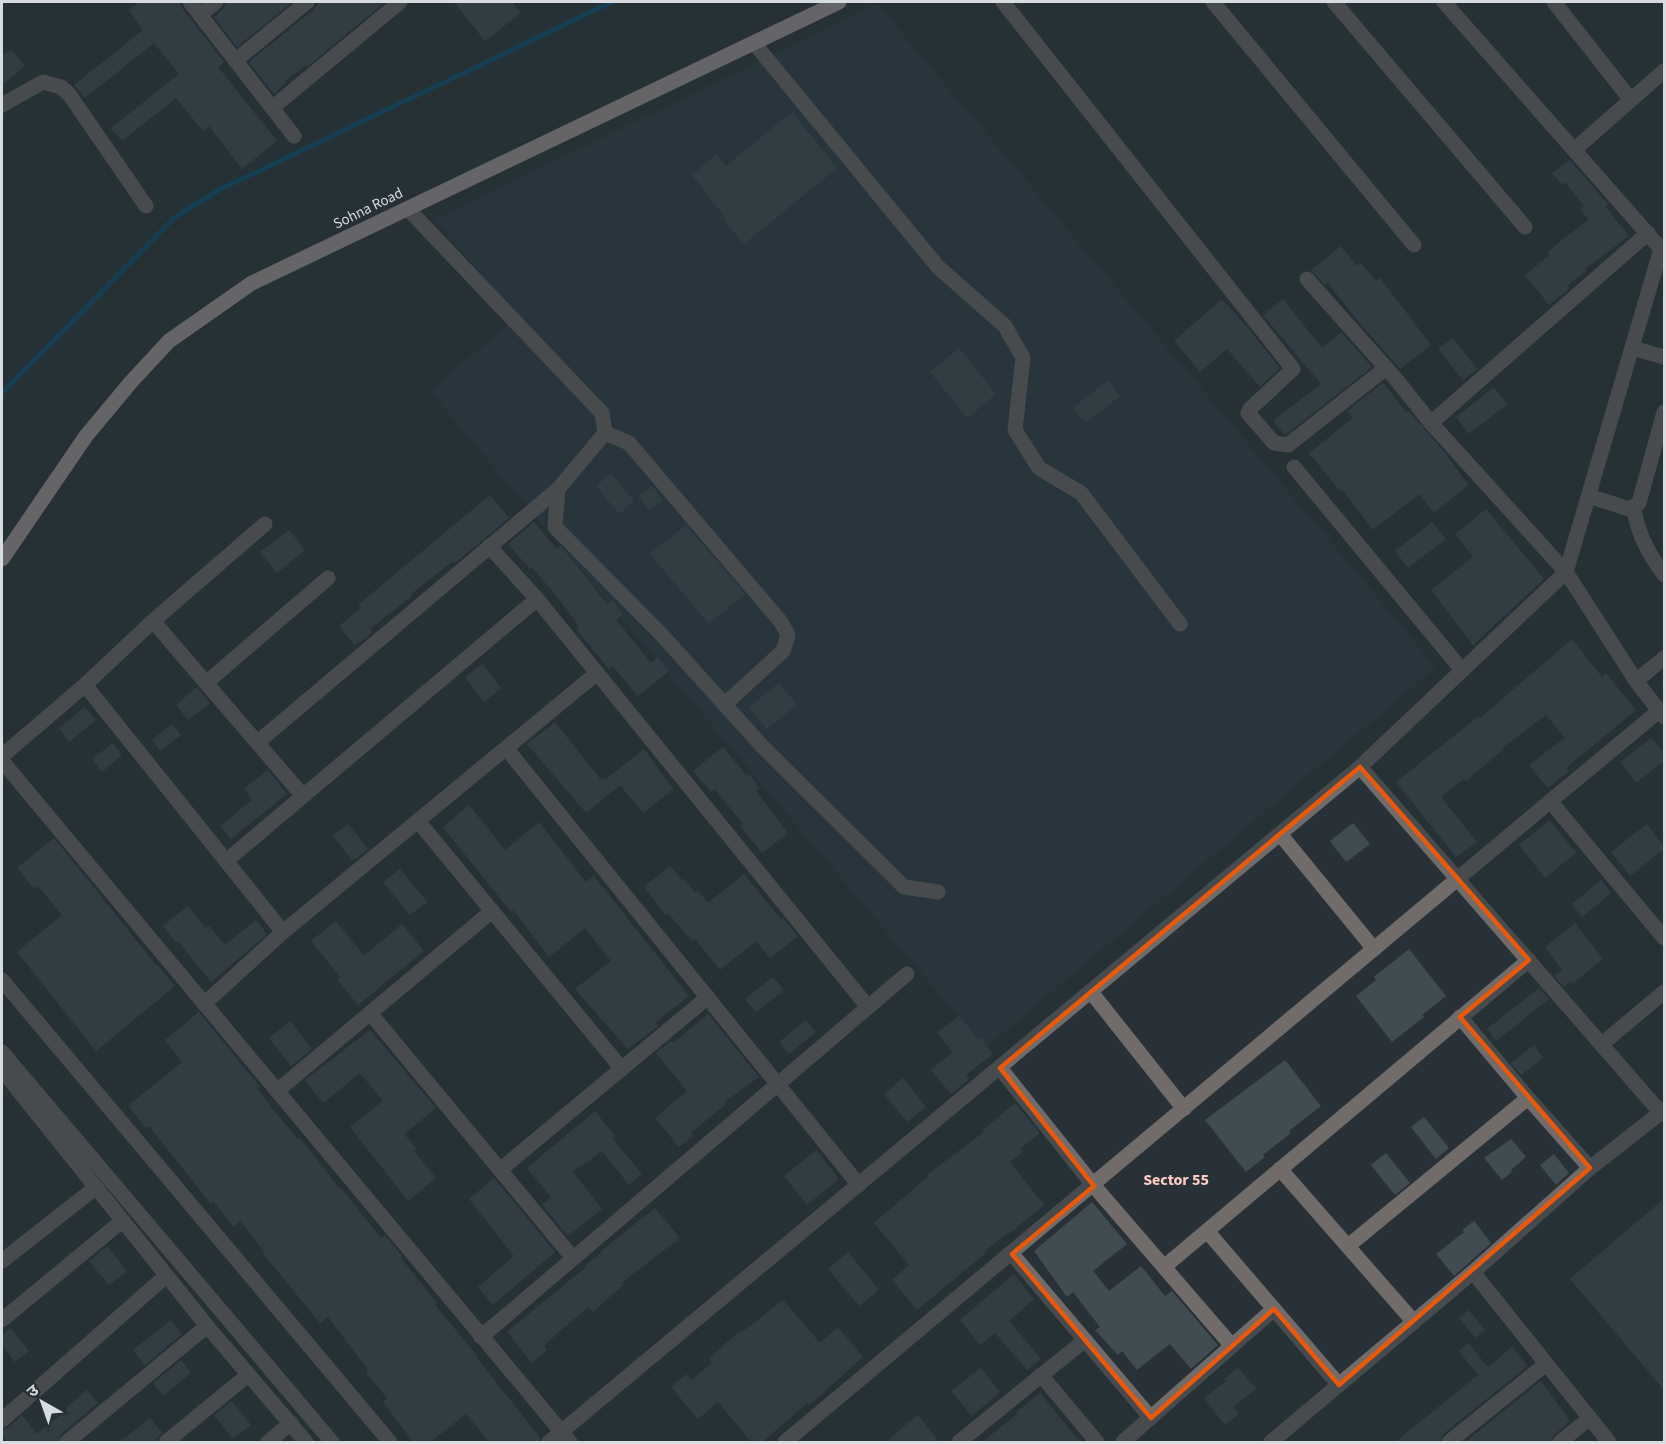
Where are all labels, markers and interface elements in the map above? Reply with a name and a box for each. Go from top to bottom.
street label: Sohna Road [330,183,407,234]
district label: Sector 55 [1143,1169,1209,1191]
north arrow [12,1372,72,1432]
text: उ [22,1379,44,1403]

